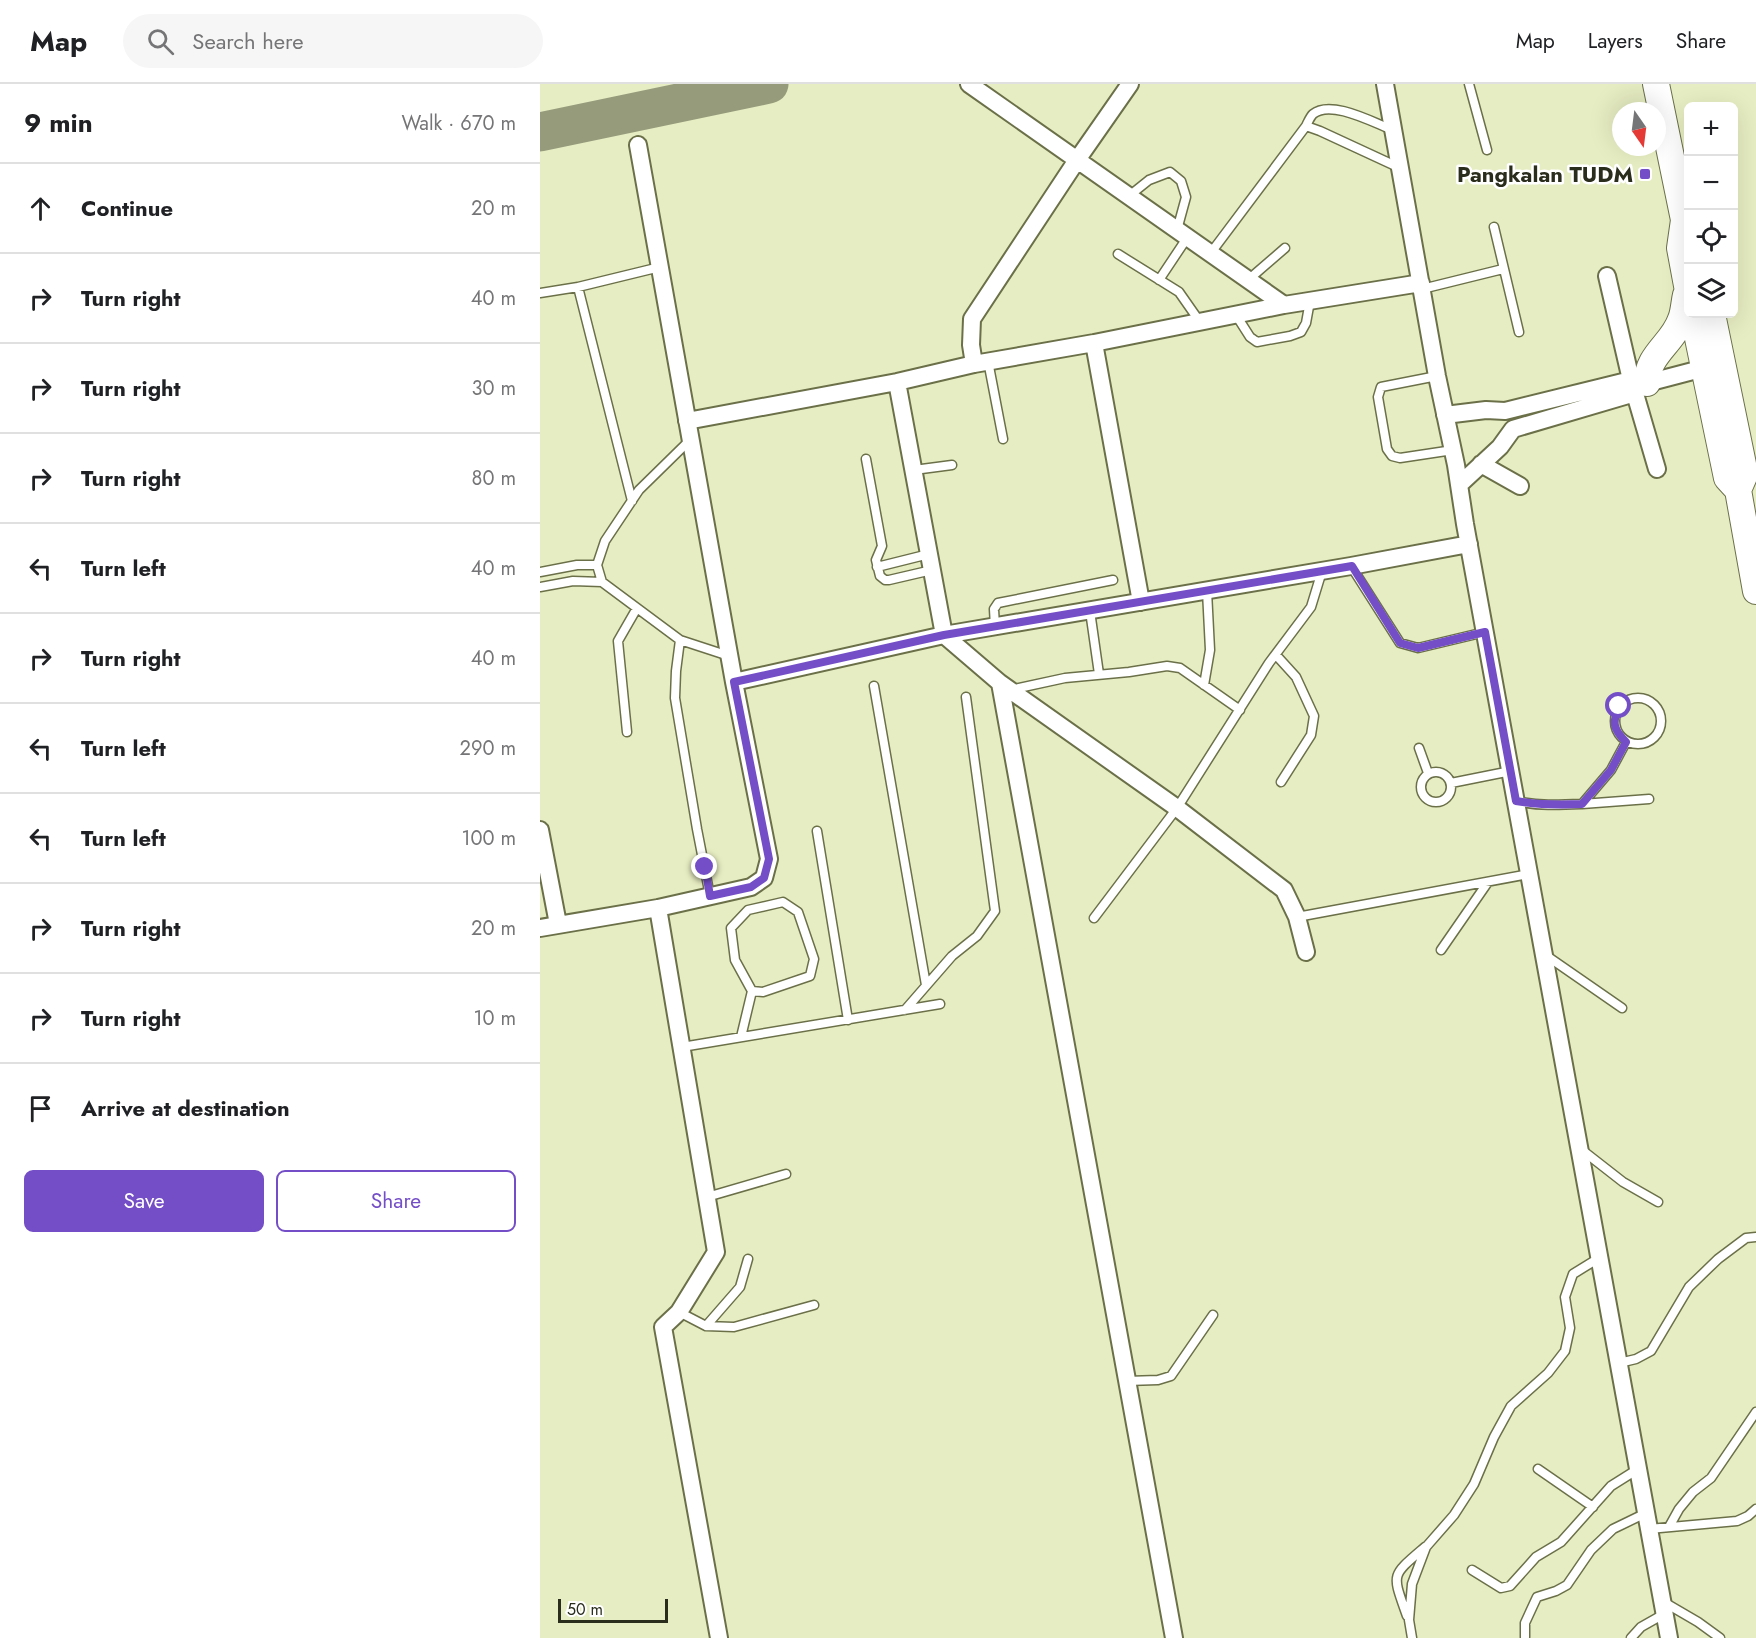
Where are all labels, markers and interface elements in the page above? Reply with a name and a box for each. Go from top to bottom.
search box [123,14,543,68]
text: Map [30,21,87,62]
icon: search [144,25,177,58]
text: Search here [192,25,304,57]
text: Map [1516,26,1555,56]
text: Layers [1588,26,1643,56]
text: Share [1676,26,1726,56]
north arrow [1612,102,1666,156]
map controls [1684,102,1738,318]
button: + [1684,102,1738,156]
text: 9 min [24,104,93,142]
text: Walk · 670 m [402,109,516,138]
button: − [1684,156,1738,210]
place label: Pangkalan TUDM [1457,158,1633,190]
marker: Pangkalan TUDM [1638,167,1652,181]
icon: ahead [24,192,57,225]
text: Continue [81,192,173,224]
text: 20 m [471,194,516,223]
button: locate [1684,210,1738,264]
button: layers [1684,264,1738,318]
icon: right [24,282,57,315]
text: Turn right [81,282,181,314]
text: 40 m [471,284,516,313]
icon: right [24,372,57,405]
text: Turn right [81,372,181,404]
text: 30 m [471,374,516,403]
icon: right [24,462,57,495]
text: Turn right [81,462,181,494]
text: 80 m [471,464,516,493]
icon: left [24,552,57,585]
text: Turn left [81,552,166,584]
text: 40 m [471,554,516,583]
icon: right [24,642,57,675]
text: Turn right [81,642,181,674]
text: 40 m [471,644,516,673]
route start [1605,692,1631,718]
icon: left [24,732,57,765]
text: Turn left [81,732,166,764]
text: 290 m [460,734,516,763]
icon: left [24,822,57,855]
text: Turn left [81,822,166,854]
text: 100 m [461,824,516,853]
route end [691,853,717,879]
icon: right [24,912,57,945]
text: Turn right [81,912,181,944]
text: 20 m [471,914,516,943]
icon: right [24,1002,57,1035]
text: Turn right [81,1002,181,1034]
text: 10 m [473,1004,516,1033]
icon: arrive [24,1092,57,1125]
text: Arrive at destination [81,1092,290,1124]
button: Save [24,1170,264,1232]
button: Share [276,1170,516,1232]
scale bar [558,1596,668,1624]
text: 50 m [567,1598,603,1621]

